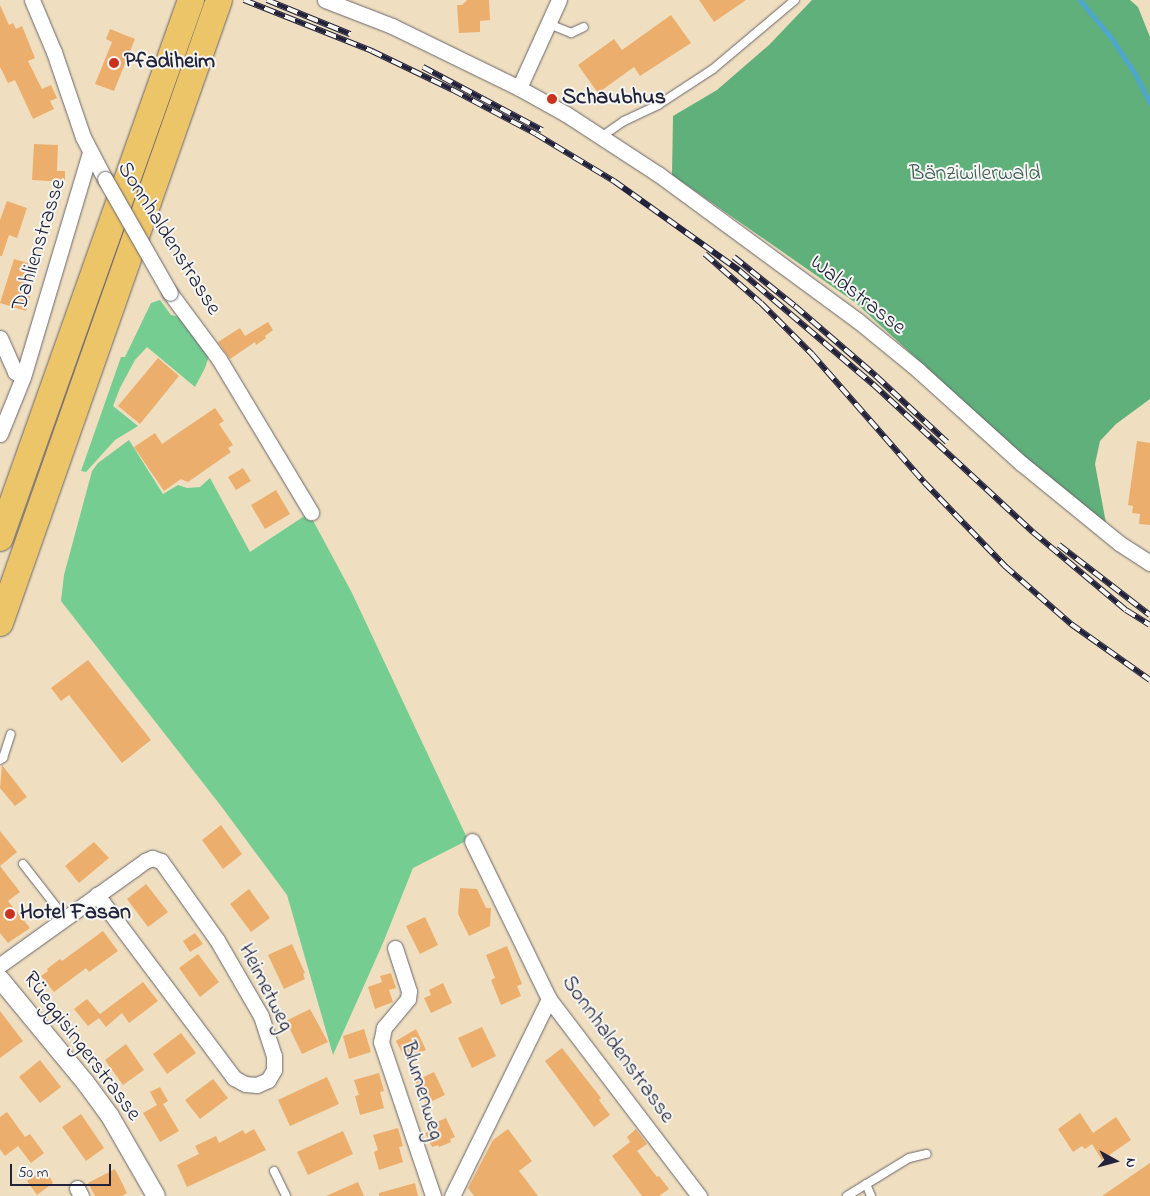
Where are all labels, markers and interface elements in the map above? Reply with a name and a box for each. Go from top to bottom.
place label: Pfadiheim [124,50,215,76]
marker: Pfadiheim [108,57,120,69]
place label: Schaubhus [562,86,666,112]
marker: Schaubhus [546,93,558,105]
street label: Sonnhaldenstrasse [110,157,226,321]
park label: Bänziwilerwald [909,162,1041,188]
street label: Dahlienstrasse [7,176,73,314]
street label: Waldstrasse [804,250,910,342]
place label: Hotel Fasan [20,901,131,927]
marker: Hotel Fasan [4,908,16,920]
street label: Heimetweg [232,940,298,1036]
street label: Rüeggisingerstrasse [16,967,146,1127]
street label: Sonnhaldenstrasse [555,971,679,1129]
street label: Blumenweg [394,1039,448,1143]
north arrow [1090,1136,1140,1186]
scale bar [12,1154,114,1186]
text: N [1119,1157,1141,1169]
text: 50 m [18,1162,48,1184]

